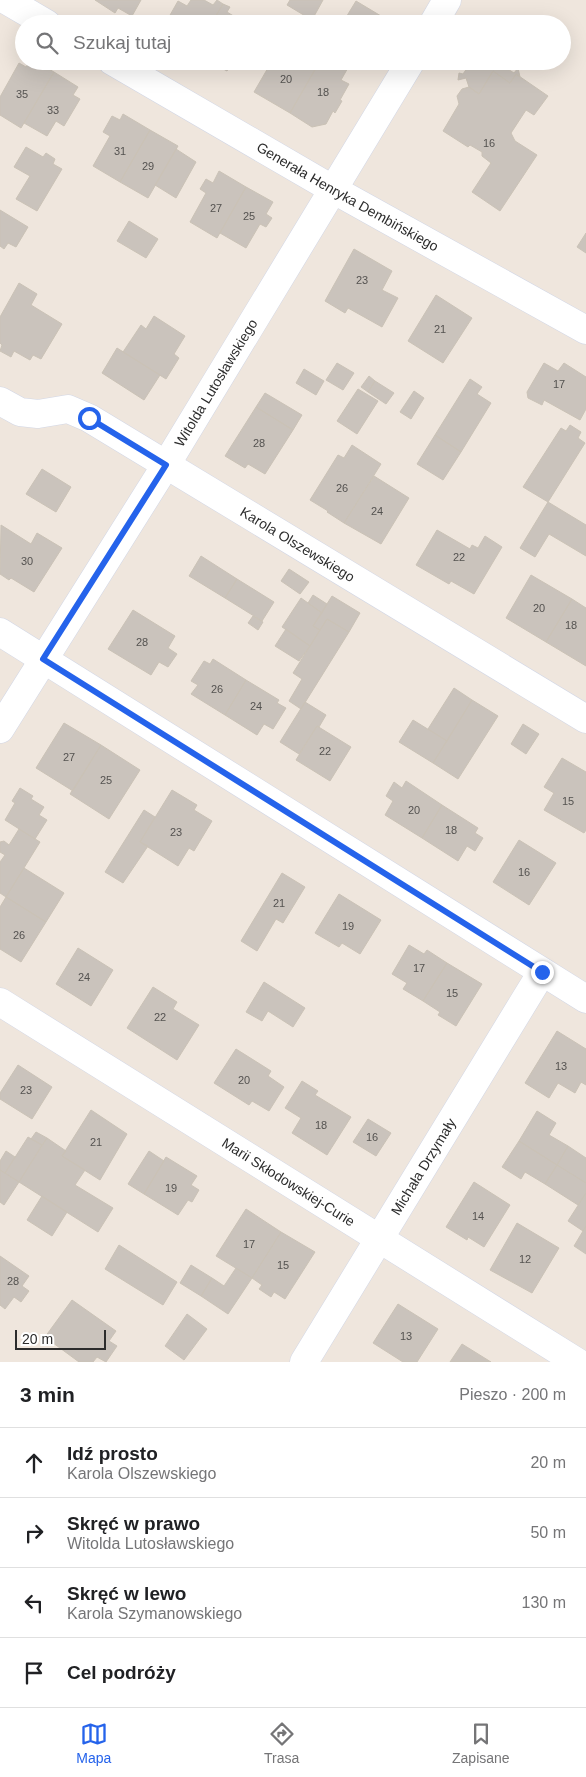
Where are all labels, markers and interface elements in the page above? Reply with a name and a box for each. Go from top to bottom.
search box [15,15,571,70]
icon: search [33,29,61,57]
text: Szukaj tutaj [73,32,171,53]
house number: 20 [280,73,292,85]
house number: 18 [317,86,329,98]
house number: 35 [16,88,28,100]
house number: 33 [47,104,59,116]
house number: 16 [483,137,495,149]
street label: Generała Henryka Dembińskiego [254,139,442,255]
house number: 31 [114,145,126,157]
house number: 29 [142,160,154,172]
house number: 27 [210,202,222,214]
house number: 25 [243,210,255,222]
house number: 23 [356,274,368,286]
street label: Witolda Lutosławskiego [171,316,261,450]
house number: 21 [434,323,446,335]
house number: 17 [553,378,565,390]
route start [78,407,101,430]
house number: 28 [253,437,265,449]
house number: 26 [336,482,348,494]
street label: Karola Olszewskiego [237,504,358,585]
house number: 24 [371,505,383,517]
house number: 22 [453,551,465,563]
house number: 30 [21,555,33,567]
house number: 20 [533,602,545,614]
house number: 18 [565,619,577,631]
house number: 28 [136,636,148,648]
house number: 26 [211,683,223,695]
house number: 24 [250,700,262,712]
house number: 22 [319,745,331,757]
house number: 27 [63,751,75,763]
house number: 25 [100,774,112,786]
house number: 15 [562,795,574,807]
house number: 20 [408,804,420,816]
house number: 18 [445,824,457,836]
house number: 23 [170,826,182,838]
house number: 16 [518,866,530,878]
house number: 21 [273,897,285,909]
house number: 19 [342,920,354,932]
house number: 26 [13,929,25,941]
route end [531,961,554,984]
house number: 17 [413,962,425,974]
house number: 24 [78,971,90,983]
house number: 15 [446,987,458,999]
house number: 22 [154,1011,166,1023]
house number: 13 [555,1060,567,1072]
house number: 20 [238,1074,250,1086]
house number: 23 [20,1084,32,1096]
street label: Michała Drzymały [388,1115,459,1218]
house number: 18 [315,1119,327,1131]
house number: 16 [366,1131,378,1143]
street label: Marii Skłodowskiej-Curie [219,1135,358,1229]
house number: 21 [90,1136,102,1148]
house number: 19 [165,1182,177,1194]
house number: 14 [472,1210,484,1222]
house number: 17 [243,1238,255,1250]
house number: 12 [519,1253,531,1265]
house number: 15 [277,1259,289,1271]
house number: 28 [7,1275,19,1287]
scale bar [15,1327,106,1350]
house number: 13 [400,1330,412,1342]
text: 20 m [22,1331,53,1347]
text: 3 min [20,1383,75,1406]
text: Pieszo · 200 m [459,1386,566,1403]
text: Idź prosto [67,1443,158,1464]
icon: ahead [20,1449,48,1477]
text: 20 m [530,1454,566,1471]
text: Karola Olszewskiego [67,1465,216,1482]
text: Skręć w prawo [67,1513,200,1534]
icon: right [20,1519,48,1547]
text: 50 m [530,1524,566,1541]
text: Witolda Lutosławskiego [67,1535,234,1552]
text: Skręć w lewo [67,1583,186,1604]
icon: left [20,1589,48,1617]
text: 130 m [522,1594,566,1611]
text: Karola Szymanowskiego [67,1605,242,1622]
icon: arrive [20,1659,48,1687]
text: Cel podróży [67,1662,176,1683]
tab: Mapa [76,1720,111,1766]
tab: Trasa [264,1720,299,1766]
tab: Zapisane [452,1720,510,1766]

